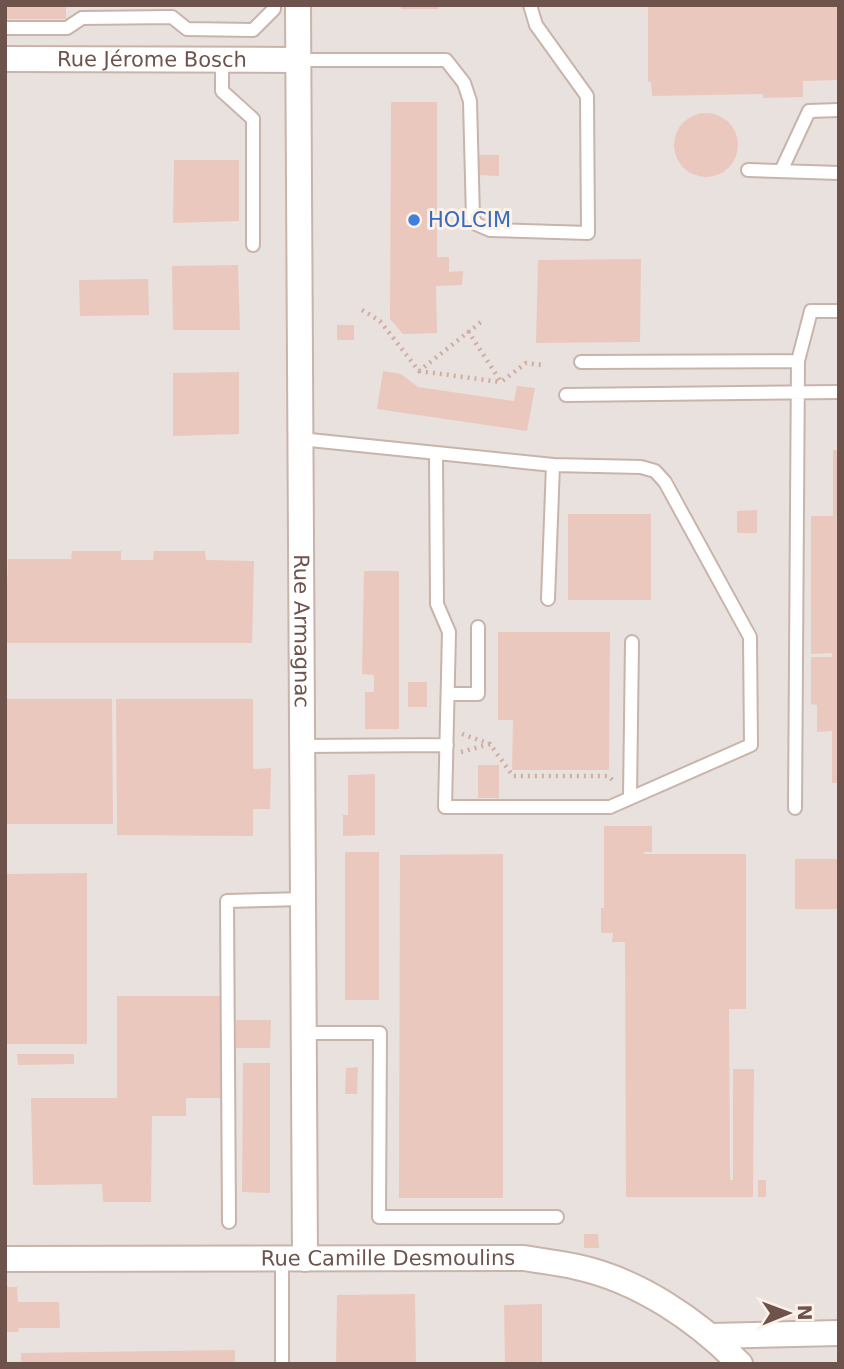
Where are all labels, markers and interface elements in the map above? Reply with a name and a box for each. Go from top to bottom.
street label: Rue Jérome Bosch [57,47,247,72]
place label: HOLCIM [428,208,511,232]
marker: HOLCIM [406,212,422,228]
street label: Rue Armagnac [289,554,314,708]
street label: Rue Camille Desmoulins [261,1246,515,1271]
north arrow [753,1278,823,1348]
text: N [794,1305,816,1321]

